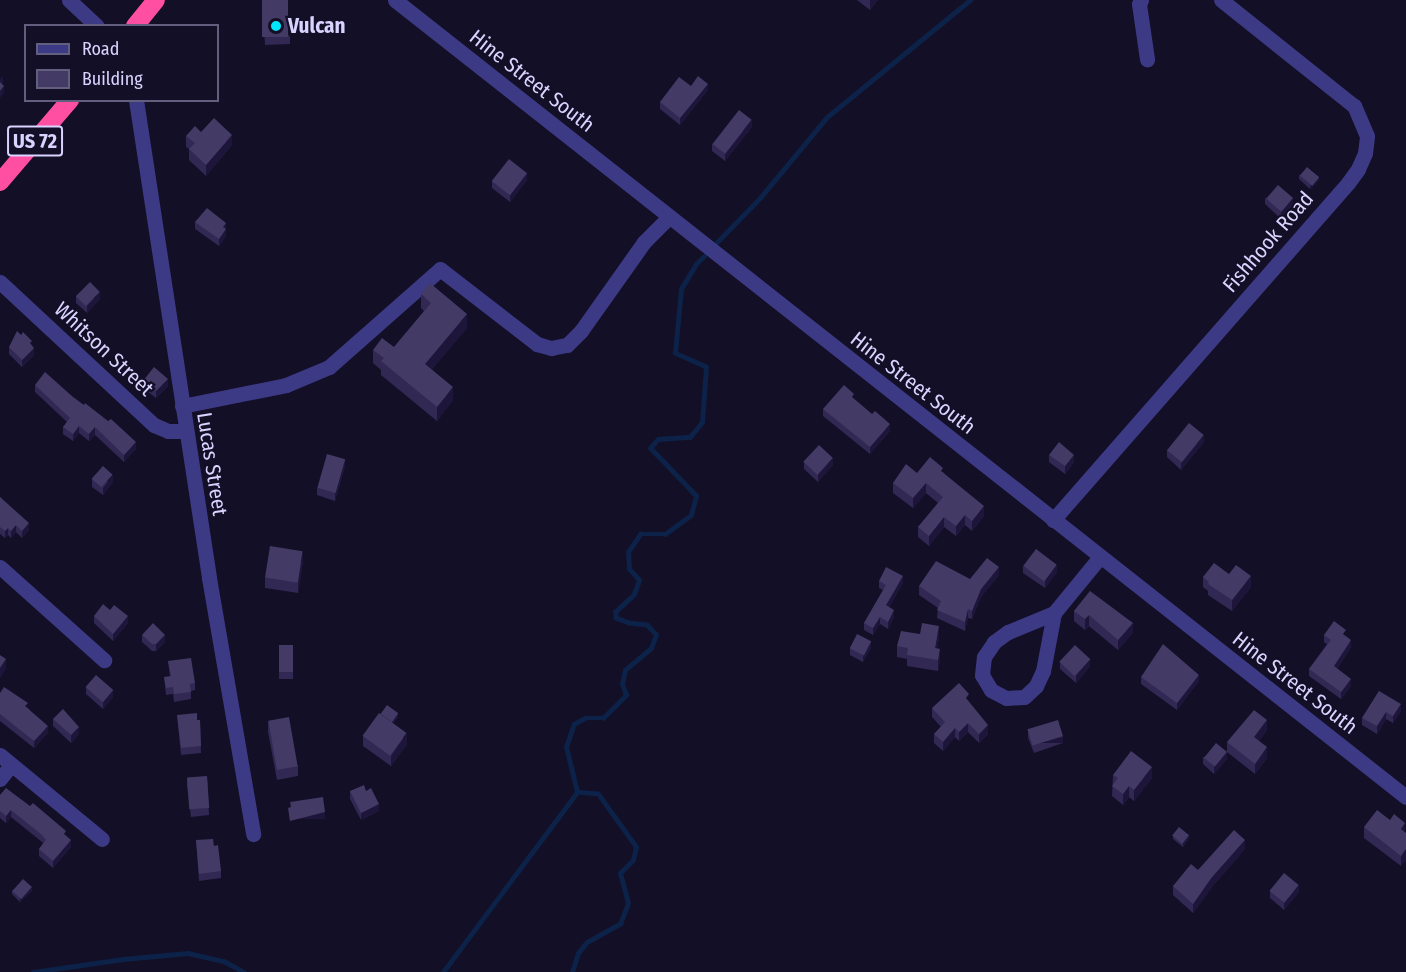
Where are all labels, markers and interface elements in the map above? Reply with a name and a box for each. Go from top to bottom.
place label: Vulcan [288,13,346,39]
marker: Vulcan [269,19,283,33]
legend [24,24,219,102]
street label: Hine Street South [465,24,599,138]
text: Road [82,38,119,60]
text: Building [82,68,143,90]
road number: US 72 [6,124,63,158]
street label: Fishhook Road [1217,186,1319,298]
street label: Whitson Street [49,297,159,401]
street label: Hine Street South [846,326,980,440]
street label: Lucas Street [191,410,233,518]
street label: Hine Street South [1228,626,1362,740]

